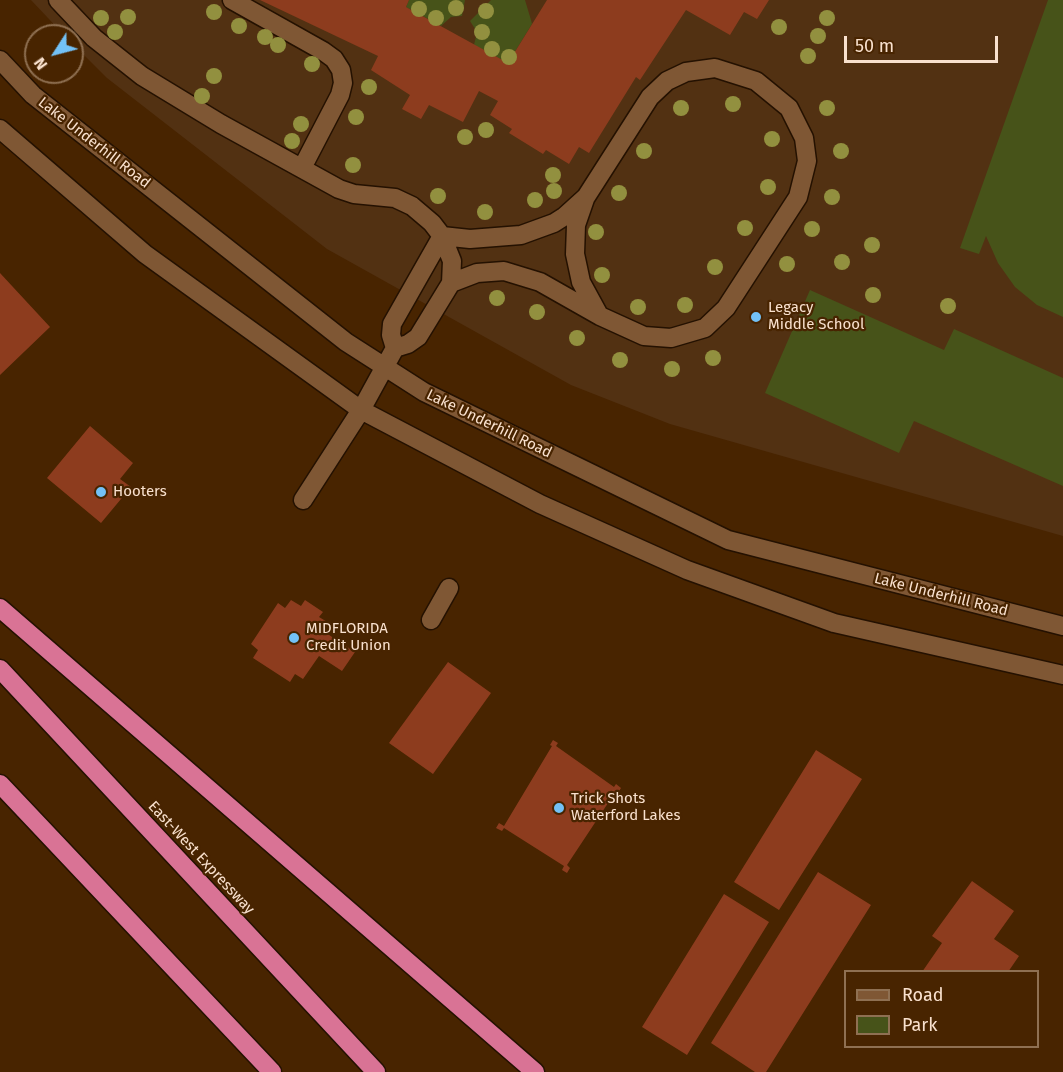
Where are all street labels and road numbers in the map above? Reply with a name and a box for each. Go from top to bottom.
street label: Lake Underhill Road [34,94,154,192]
street label: Lake Underhill Road [423,386,555,462]
street label: Lake Underhill Road [872,570,1010,620]
street label: East-West Expressway [144,798,258,918]

